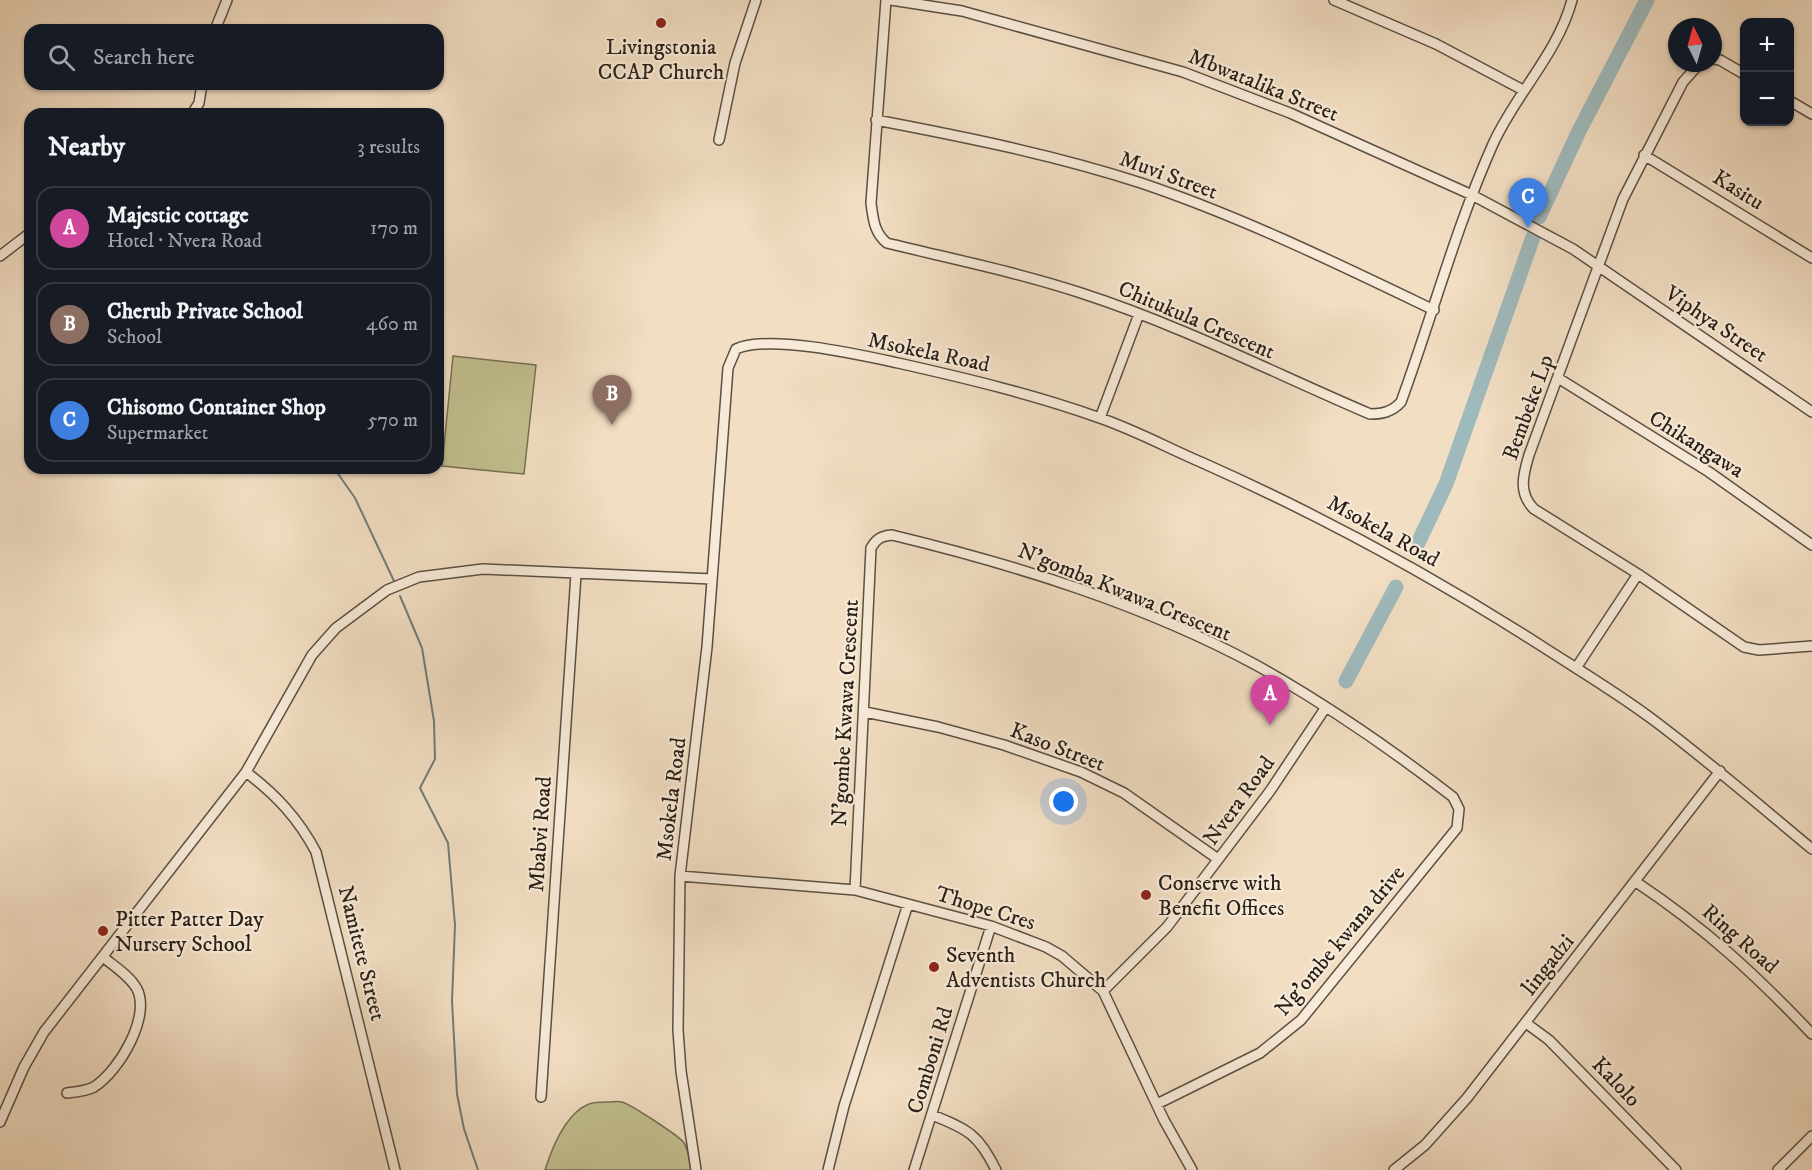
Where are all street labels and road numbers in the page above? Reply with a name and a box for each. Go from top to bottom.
street label: Mbwatalika Street [1184,43,1342,128]
street label: Muvi Street [1116,145,1221,206]
street label: Kasitu [1708,164,1769,216]
street label: Chitukula Crescent [1114,275,1279,366]
street label: Viphya Street [1659,279,1773,369]
street label: Msokela Road [865,326,992,379]
street label: Bembeke Lp [1497,351,1560,464]
street label: Chikangawa [1644,404,1749,484]
street label: Msokela Road [1322,489,1444,573]
street label: N'gomba Kwawa Crescent [1014,537,1235,648]
street label: N'gombe Kwawa Crescent [826,599,865,827]
street label: Kaso Street [1006,717,1109,778]
street label: Msokela Road [651,736,692,862]
street label: Nvera Road [1198,751,1281,851]
street label: Mbabvi Road [523,775,558,893]
street label: Ng'ombe kwana drive [1269,860,1411,1022]
street label: Thope Cres [932,880,1039,936]
street label: Namitete Street [332,883,391,1024]
street label: Ring Road [1696,899,1784,980]
street label: lingadzi [1516,929,1580,1001]
street label: Comboni Rd [901,1004,959,1117]
street label: Kalolo [1586,1051,1646,1113]

